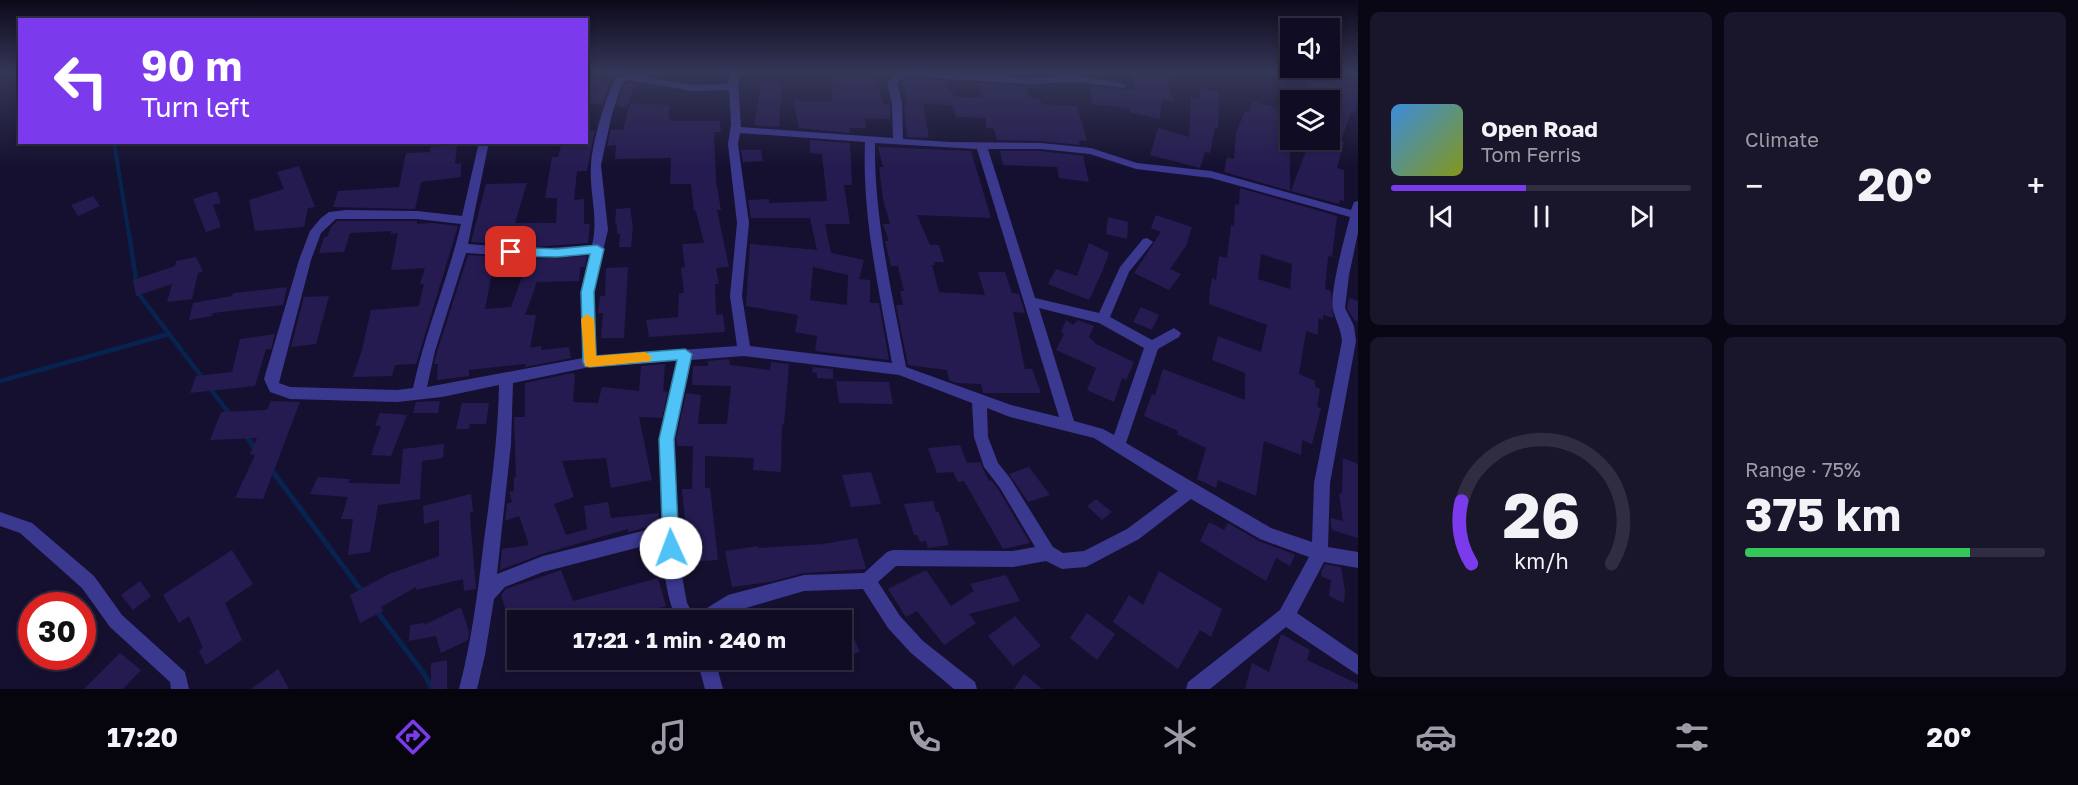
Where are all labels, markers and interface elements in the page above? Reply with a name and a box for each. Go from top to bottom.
map controls [1280,18,1340,150]
button: sound [1280,18,1340,78]
text: 90 m [141,40,242,90]
icon: left [42,42,120,120]
button: layers [1280,90,1340,150]
text: Turn left [141,91,250,123]
text: Open Road [1481,115,1598,142]
text: Climate [1745,127,1819,151]
text: Tom Ferris [1481,142,1581,166]
text: 20° [1858,157,1932,211]
text: − [1745,166,1763,205]
text: + [2027,166,2045,205]
icon: previous [1425,200,1458,233]
icon: pause [1525,200,1558,233]
icon: next [1625,200,1658,233]
pin [485,226,536,277]
icon: arrive [494,235,527,268]
text: Range · 75% [1745,457,1861,481]
text: 26 [1502,477,1580,552]
text: 375 km [1745,487,1901,541]
position arrow [639,516,703,580]
text: km/h [1514,548,1568,574]
speed limit sign: 30 [18,592,96,670]
text: 17:21 · 1 min · 240 m [573,626,786,653]
icon: directions [392,716,434,758]
icon: music [648,716,690,758]
icon: phone [903,716,945,758]
icon: climate [1159,716,1201,758]
icon: car [1415,716,1457,758]
icon: filters [1671,716,1713,758]
text: 17:20 [107,721,178,753]
text: 20° [1927,721,1971,753]

